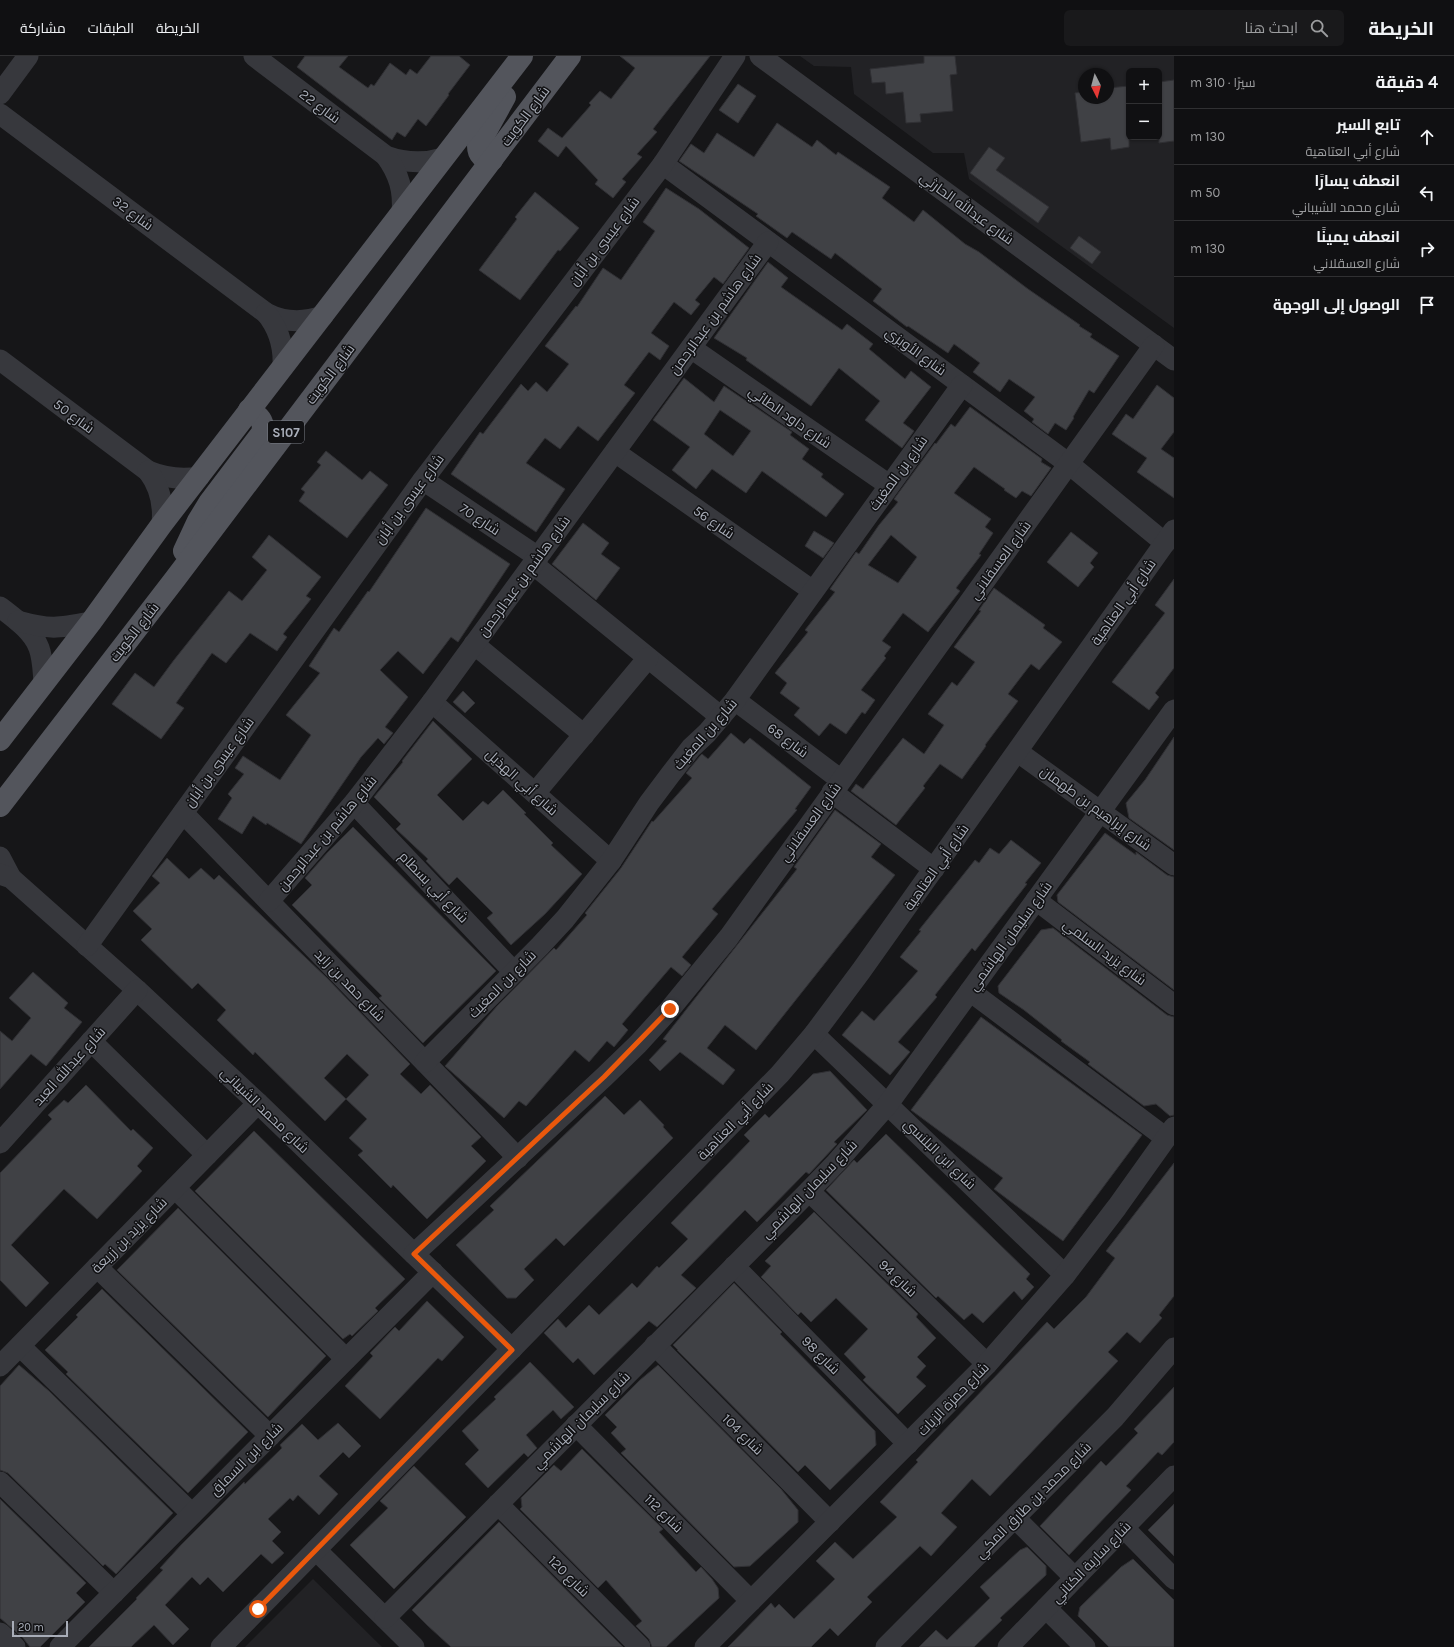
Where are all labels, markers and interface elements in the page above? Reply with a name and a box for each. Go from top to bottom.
search box [1064,10,1344,46]
icon: search [1308,17,1330,39]
text: الخريطة [1368,18,1434,40]
text: ابحث هنا [1244,19,1298,37]
text: مشاركة [20,20,66,37]
text: الطبقات [88,20,134,37]
text: الخريطة [156,20,200,37]
north arrow [1078,68,1114,104]
map controls [1126,68,1162,140]
button: + [1126,68,1162,104]
text: 4 دقيقة [1376,72,1438,92]
text: سيرًا · 310 m [1190,75,1255,90]
street label: شارع الكويت [497,83,553,150]
street label: شارع 22 [296,86,343,127]
button: − [1126,104,1162,140]
text: تابع السير [1337,116,1400,134]
icon: ahead [1416,126,1438,148]
text: 130 m [1190,129,1225,144]
text: شارع أبي العتاهية [1306,144,1400,159]
street label: شارع عبدالله الحارثي [915,168,1018,251]
text: انعطف يسارًا [1314,172,1400,190]
icon: left [1416,182,1438,204]
text: 50 m [1190,185,1220,200]
street label: شارع 32 [109,193,157,234]
street label: شارع عيسى بن أبان [565,193,643,289]
text: شارع محمد الشيباني [1292,200,1400,215]
text: انعطف يمينًا [1316,228,1400,246]
icon: right [1416,238,1438,260]
text: 130 m [1190,241,1225,256]
street label: شارع هاشم بن عبدالرحمن [666,250,766,379]
text: شارع العسقلاني [1313,256,1400,271]
icon: arrive [1416,294,1438,316]
text: الوصول إلى الوجهة [1273,296,1400,314]
street label: شارع الأوبزي [880,324,950,382]
street label: شارع الكويت [302,341,358,408]
street label: شارع داود الطائي [743,383,834,455]
street label: شارع 50 [50,396,97,437]
road number: S107 [268,421,304,443]
street label: شارع بن المغيث [865,432,931,514]
street label: شارع عيسى بن أبان [370,450,448,548]
street label: شارع 70 [456,500,503,539]
street label: شارع 56 [690,502,738,543]
street label: شارع هاشم بن عبدالرحمن [475,512,575,641]
street label: شارع العسقلاني [966,517,1037,605]
street label: شارع أبي العتاهية [1086,555,1162,651]
street label: شارع الكويت [106,599,163,665]
street label: شارع بن المغيث [670,695,741,773]
street label: شارع عيسى بن أبان [180,713,258,811]
street label: شارع 68 [764,719,812,761]
street label: شارع أبي الهذيل [480,745,562,822]
street label: شارع إبراهيم بن طهمان [1036,762,1155,855]
street label: شارع هاشم بن عبدالرحمن [274,772,381,895]
street label: شارع العسقلاني [776,779,847,867]
street label: شارع أبي العتاهية [899,820,975,916]
street label: شارع أبي بسطام [393,847,473,929]
street label: شارع سليمان الهاشمي [965,878,1058,996]
street label: شارع يزيد السلمي [1058,916,1150,992]
street label: شارع حمد بن زايد [311,946,388,1025]
street label: شارع بن المغيث [465,947,540,1022]
route end [661,1000,679,1018]
street label: شارع عبدالله العبد [29,1023,109,1109]
street label: شارع محمد الشيباني [215,1064,312,1159]
street label: شارع أبي العتاهية [693,1078,779,1166]
street label: شارع ابن البلنسي [898,1116,979,1195]
street label: شارع سليمان الهاشمي [758,1136,863,1244]
street label: شارع يزيد بن زريعة [88,1194,171,1277]
street label: شارع 94 [875,1256,920,1301]
street label: شارع 98 [798,1333,843,1378]
street label: شارع حمزة الزيات [914,1359,993,1440]
street label: شارع سليمان الهاشمي [529,1368,636,1475]
street label: شارع 104 [719,1410,767,1458]
street label: شارع ابن السماق [206,1419,286,1499]
street label: شارع محمد بن طارق المكي [972,1439,1097,1564]
street label: شارع 112 [641,1490,687,1536]
street label: شارع سارية الكناني [1048,1518,1137,1609]
street label: شارع 120 [544,1552,593,1601]
route start [249,1600,267,1618]
scale bar [12,1619,68,1638]
text: 20 m [18,1621,44,1634]

